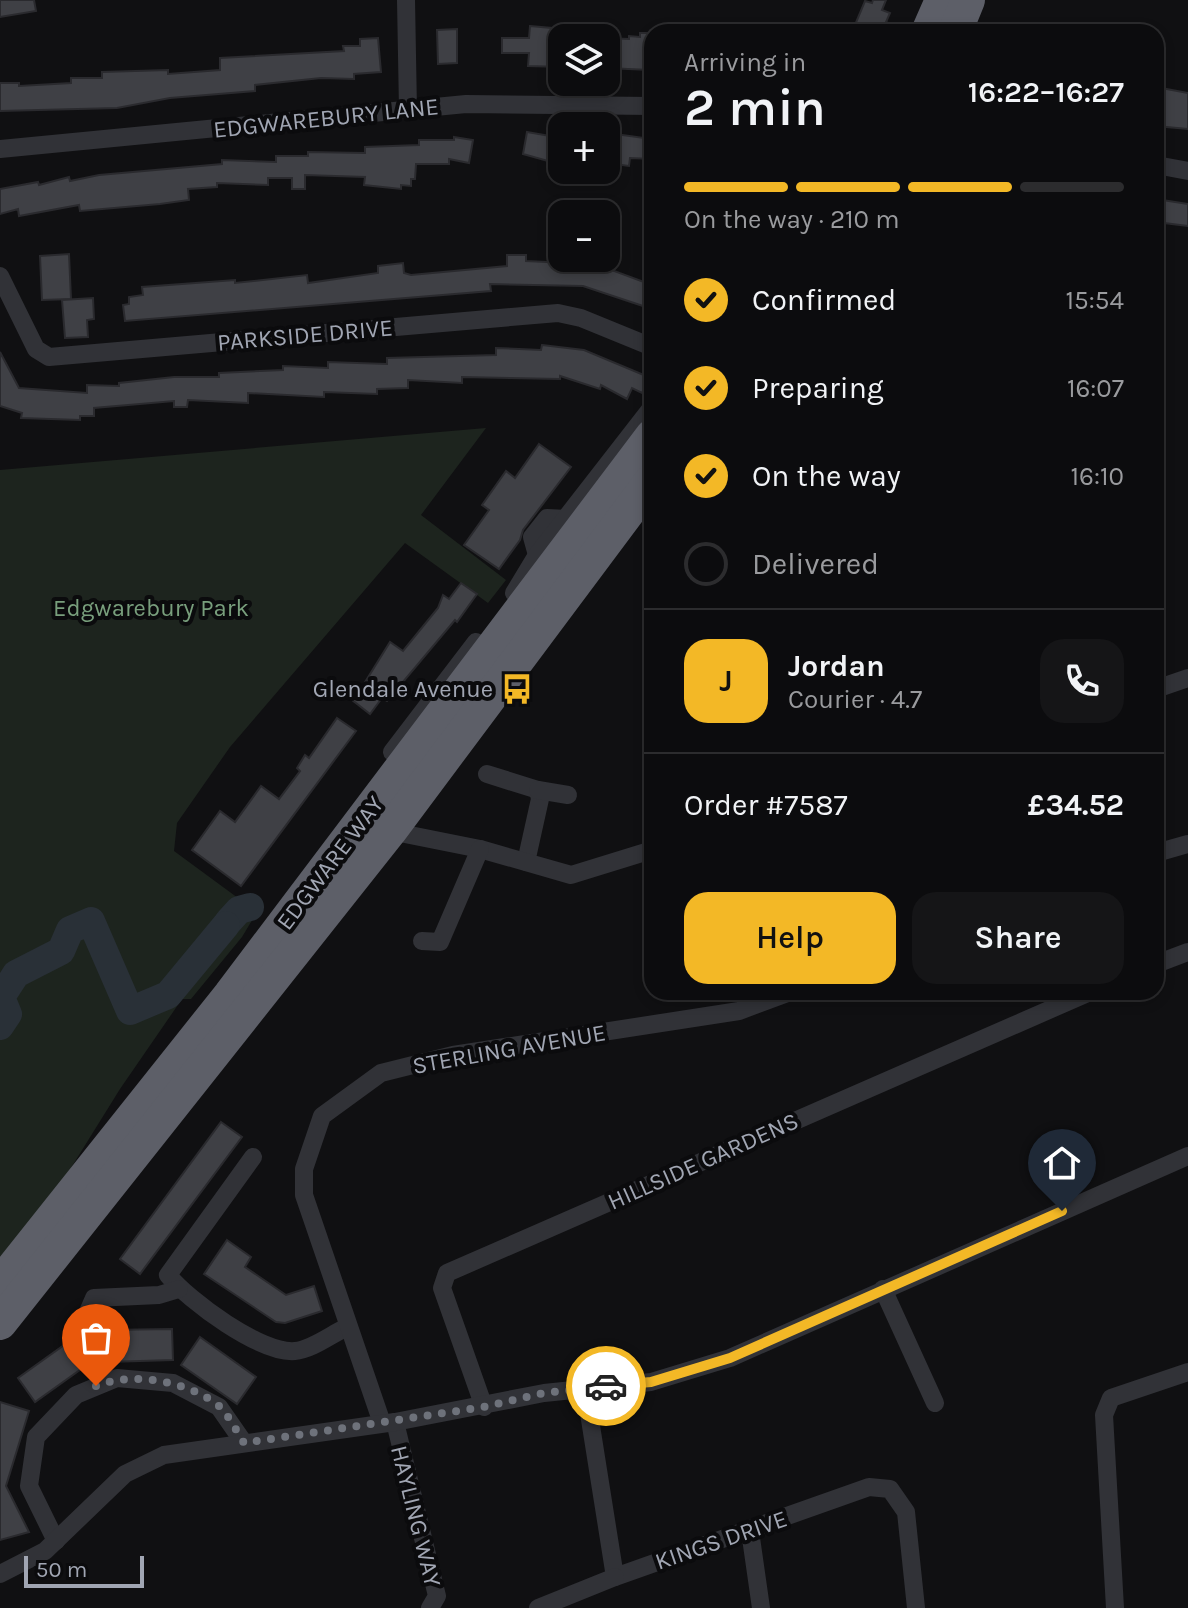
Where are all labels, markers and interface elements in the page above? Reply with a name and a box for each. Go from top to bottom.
map controls [548,24,620,272]
button: layers [548,24,620,96]
text: Arriving in [684,47,806,78]
text: 16:22–16:27 [968,74,1124,110]
text: 2 min [684,77,826,138]
street label: EDGWAREBURY LANE [212,92,440,144]
button: + [548,112,620,184]
button: − [548,200,620,272]
text: On the way · 210 m [684,204,899,235]
icon: check [684,278,728,322]
text: Confirmed [752,282,896,318]
text: 15:54 [1066,285,1124,316]
street label: PARKSIDE DRIVE [216,313,394,357]
icon: check [684,366,728,410]
text: Preparing [752,370,884,406]
text: 16:07 [1067,373,1124,404]
icon: check [684,454,728,498]
text: On the way [752,458,901,494]
text: 16:10 [1071,461,1124,492]
text: Delivered [752,546,879,582]
park label: Edgwarebury Park [53,594,249,622]
button: phone [1040,639,1124,723]
text: Jordan [788,648,885,684]
text: J [719,663,733,699]
bus stop icon: Glendale Avenue [500,672,534,706]
place label: Glendale Avenue [313,675,493,703]
text: Courier · 4.7 [788,684,922,715]
text: Order #7587 [684,787,848,823]
text: £34.52 [1027,787,1124,823]
street label: EDGWARE WAY [271,791,389,935]
button: Help [684,892,896,984]
button: Share [912,892,1124,984]
street label: STERLING AVENUE [410,1018,608,1080]
street label: HILLSIDE GARDENS [603,1106,803,1216]
pin [1028,1129,1096,1211]
icon: home [1040,1141,1084,1185]
pin [62,1304,130,1386]
icon: bag [74,1316,118,1360]
courier [566,1346,646,1426]
icon: car [584,1364,628,1408]
street label: HAYLING WAY [385,1442,447,1590]
street label: KINGS DRIVE [651,1504,791,1576]
scale bar [24,1552,144,1588]
text: 50 m [36,1557,87,1583]

